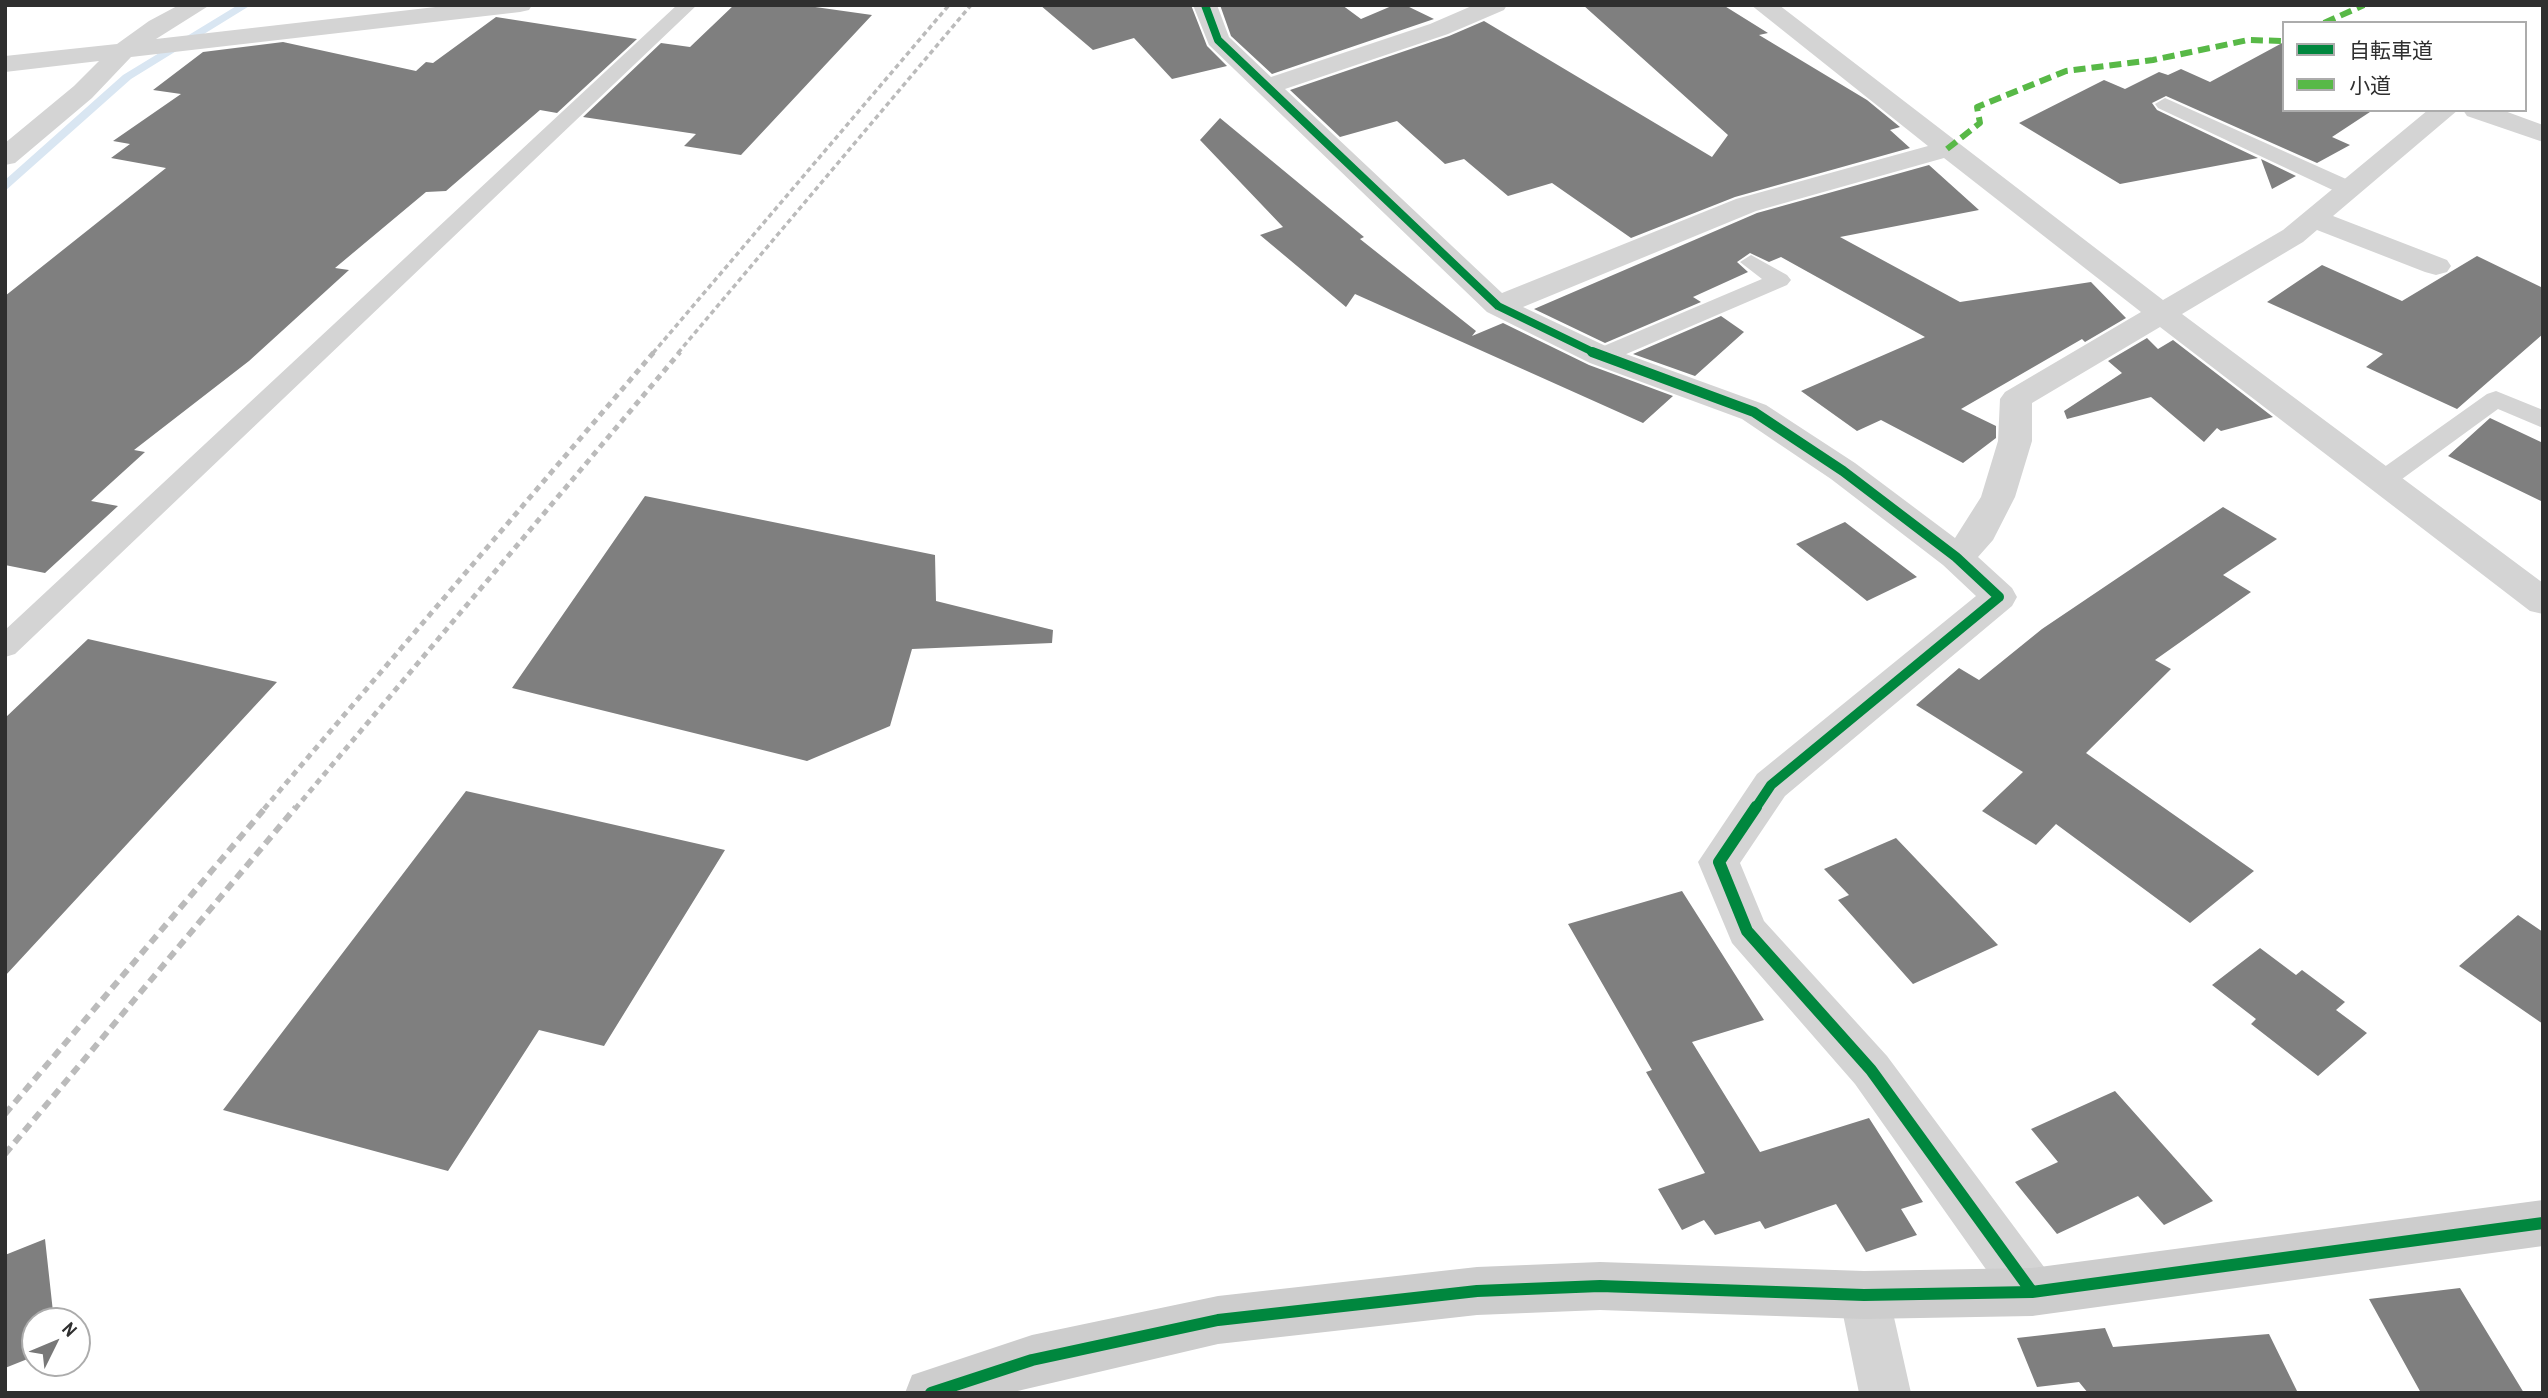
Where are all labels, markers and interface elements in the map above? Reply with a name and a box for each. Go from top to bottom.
legend [2282,21,2527,112]
text: 自転車道 [2349,36,2433,65]
text: 小道 [2349,71,2391,100]
north arrow [21,1307,91,1377]
text: N [57,1316,83,1342]

